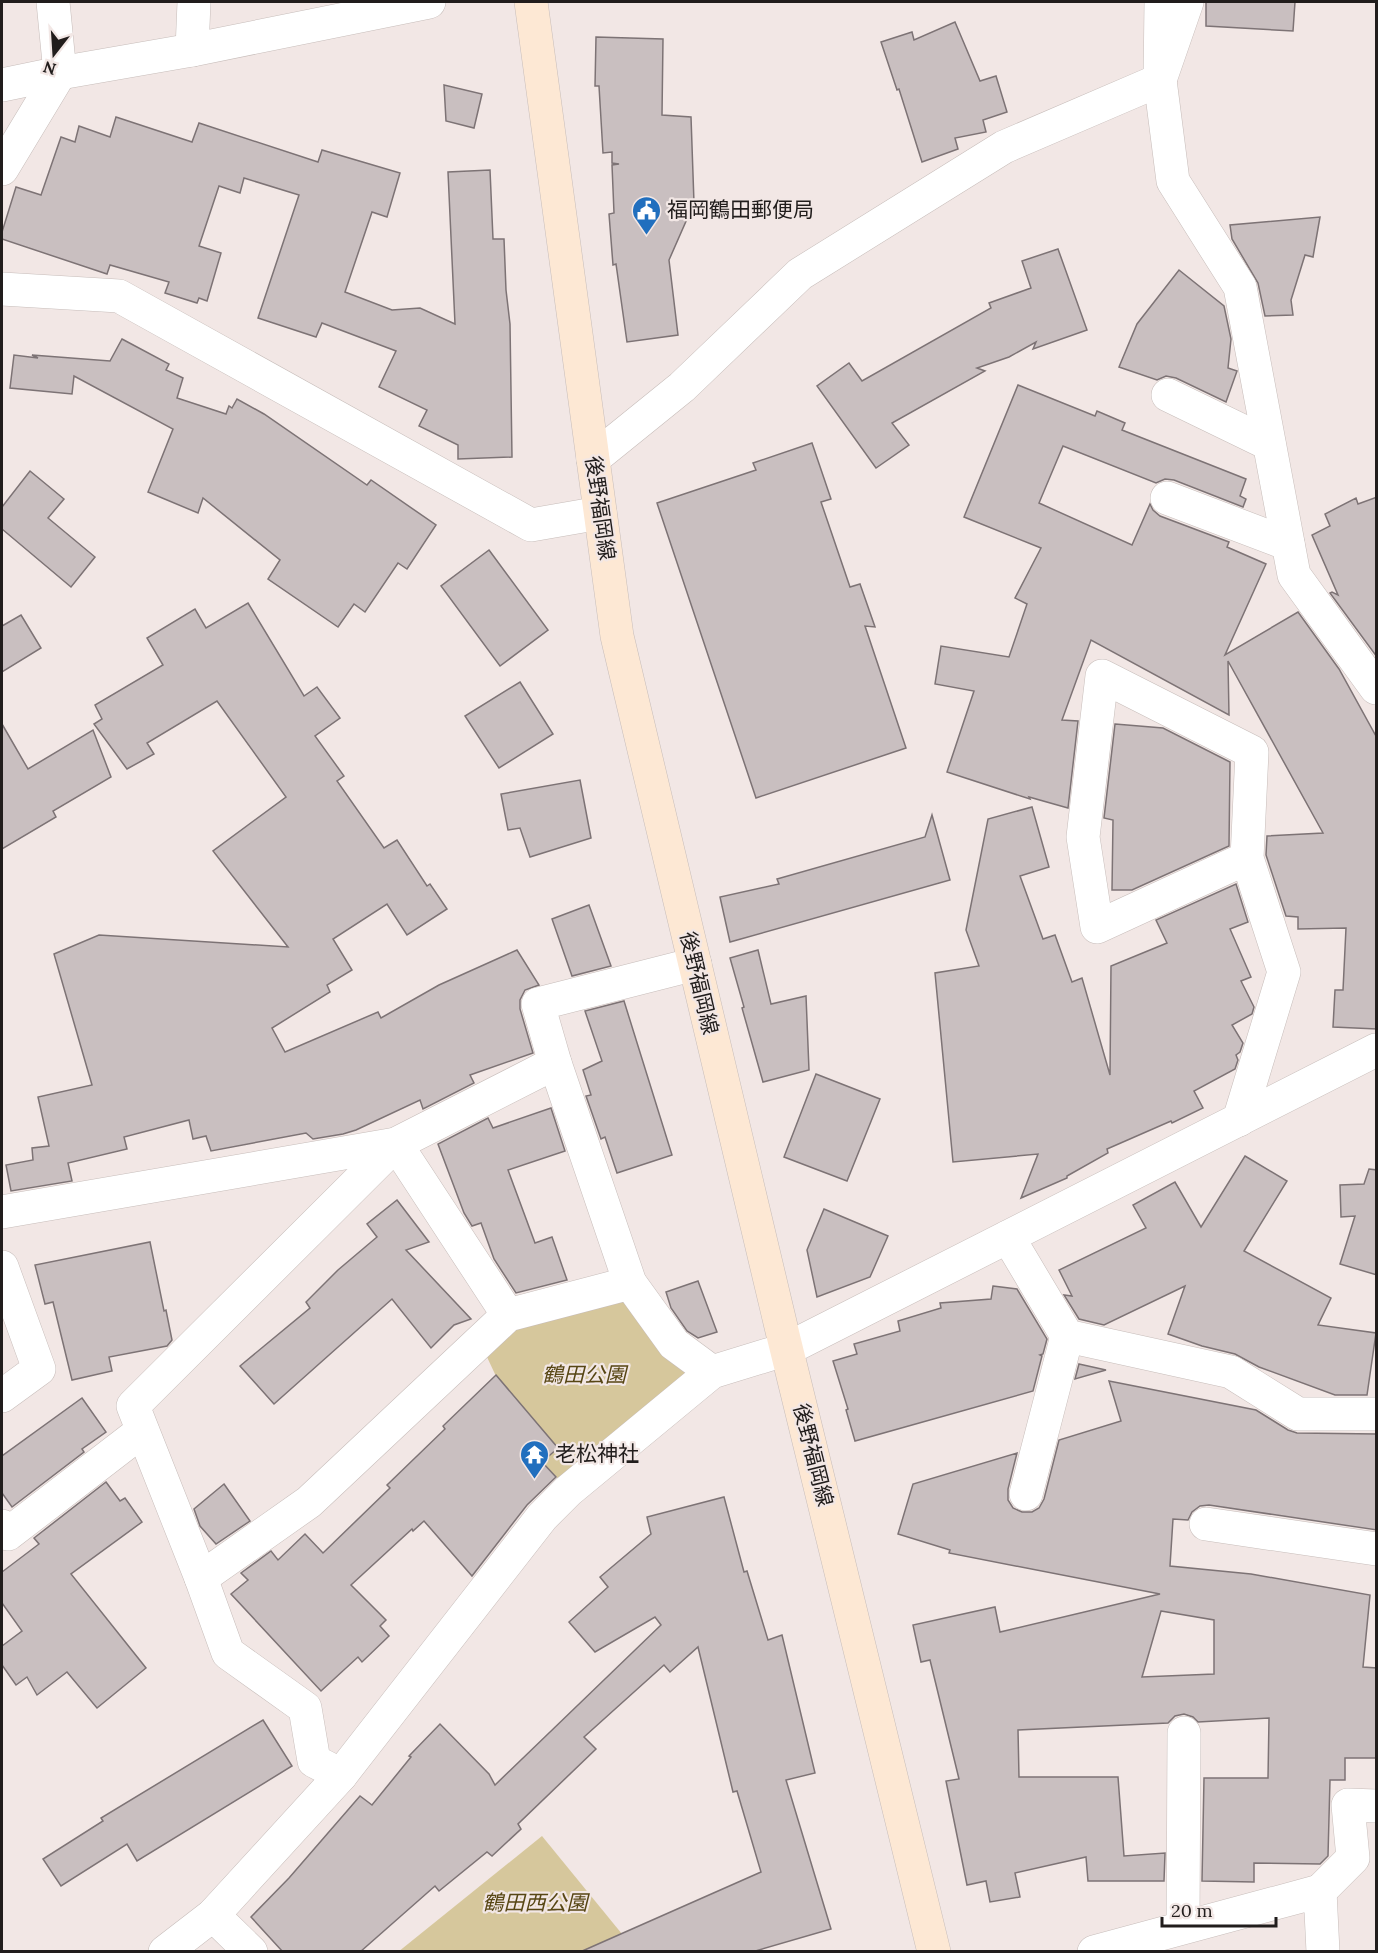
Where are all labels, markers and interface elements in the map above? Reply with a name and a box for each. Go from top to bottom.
north arrow [24,24,84,84]
text: N [41,57,58,80]
public building icon: 福岡鶴田郵便局 [630,194,662,236]
place label: 福岡鶴田郵便局 [667,196,814,223]
street label: 後野福岡線 [580,454,621,562]
street label: 後野福岡線 [675,929,724,1037]
park label: 鶴田公園 [542,1361,629,1388]
street label: 後野福岡線 [788,1401,839,1509]
temple icon: 老松神社 [518,1438,550,1480]
place label: 老松神社 [555,1440,639,1467]
park label: 鶴田西公園 [483,1889,590,1916]
scale bar [1162,1890,1276,1928]
text: 20 m [1171,1899,1213,1922]

